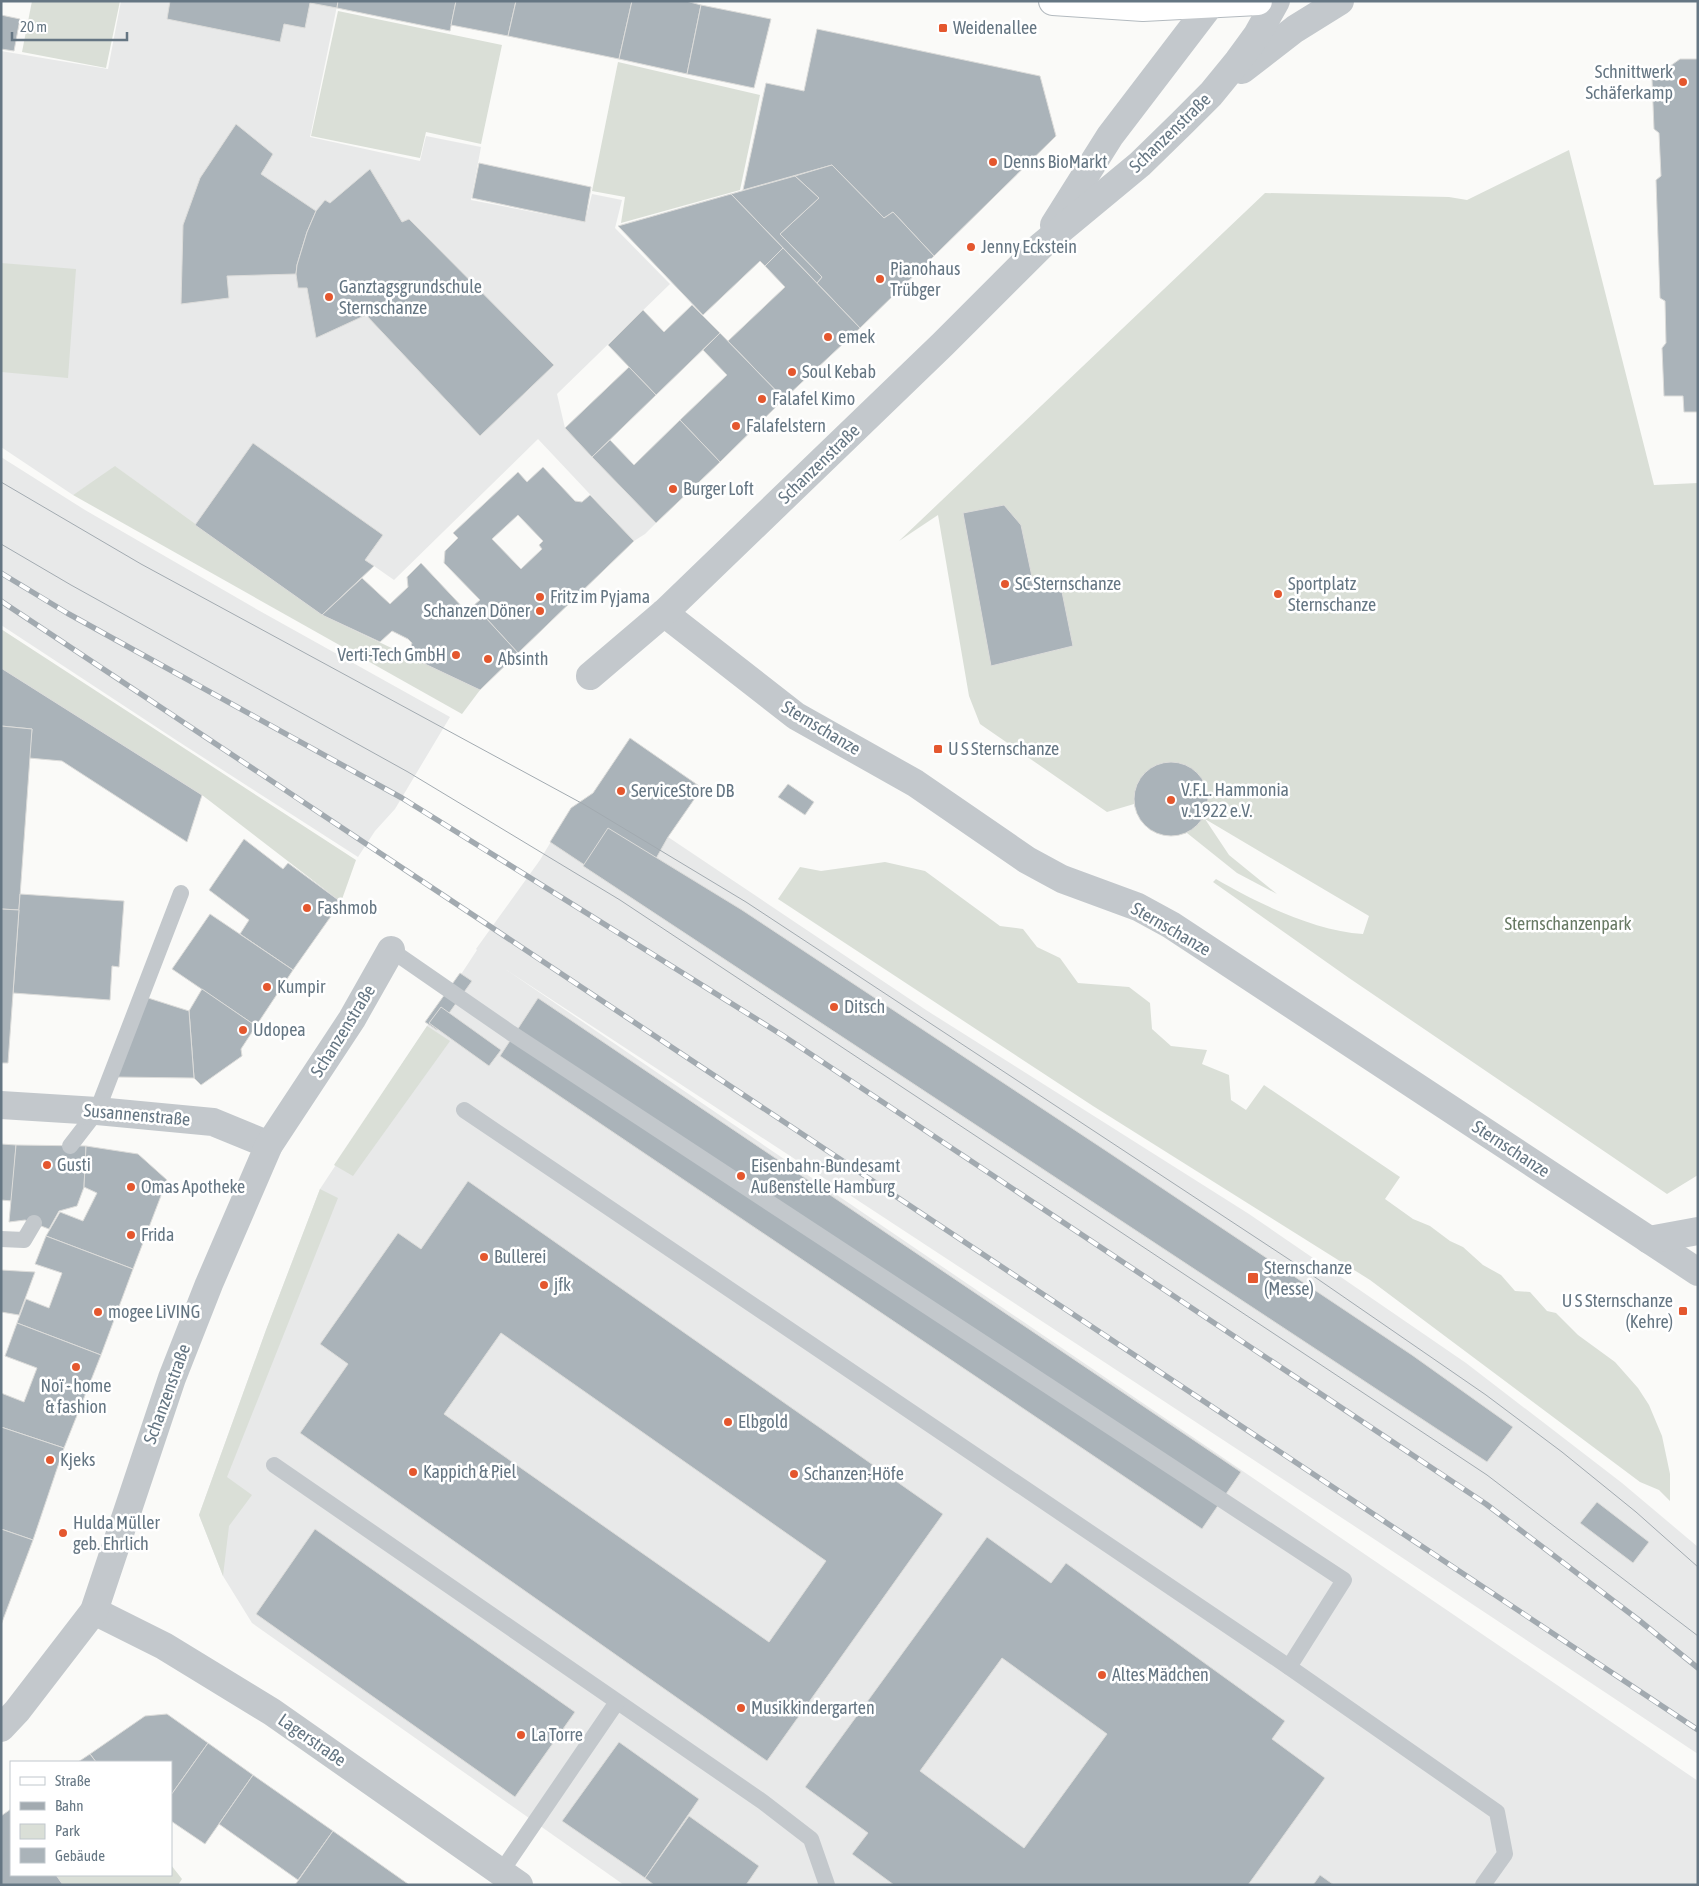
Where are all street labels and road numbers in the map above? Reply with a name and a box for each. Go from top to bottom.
street label: Schanzenstraße [1125,89,1215,177]
street label: Schanzenstraße [774,420,864,508]
street label: Sternschanze [778,696,864,759]
street label: Sternschanze [1128,897,1215,960]
street label: Schanzenstraße [306,981,379,1081]
street label: Susannenstraße [83,1099,191,1130]
street label: Sternschanze [1469,1116,1554,1181]
street label: Schanzenstraße [139,1341,194,1447]
street label: Lagerstraße [274,1709,350,1770]

